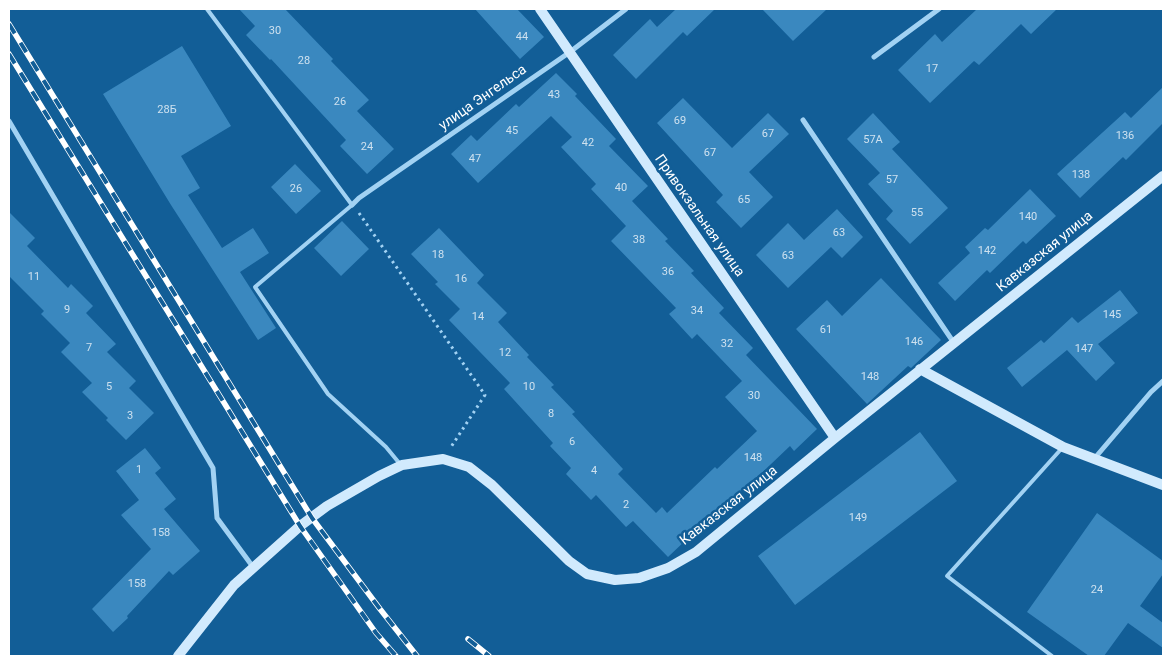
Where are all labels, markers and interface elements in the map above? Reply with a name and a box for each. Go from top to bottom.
house number: 30 [269,24,281,38]
house number: 44 [516,30,528,44]
house number: 28 [298,54,310,68]
street label: улица Энгельса [436,62,530,134]
house number: 17 [926,62,938,76]
house number: 43 [548,88,560,102]
house number: 26 [334,95,346,109]
house number: 28Б [157,103,177,117]
house number: 69 [674,114,686,128]
house number: 45 [506,124,518,138]
house number: 67 [762,127,774,141]
house number: 136 [1116,129,1134,143]
house number: 57А [863,133,883,147]
house number: 42 [582,136,594,150]
house number: 24 [361,140,373,154]
house number: 67 [704,146,716,160]
house number: 47 [469,152,481,166]
street label: Привокзальная улица [650,152,748,280]
house number: 138 [1072,168,1090,182]
house number: 57 [886,173,898,187]
house number: 40 [615,181,627,195]
house number: 26 [290,182,302,196]
house number: 65 [738,193,750,207]
house number: 55 [911,206,923,220]
street label: Кавказская улица [993,208,1097,296]
house number: 140 [1019,210,1037,224]
house number: 63 [833,226,845,240]
house number: 38 [633,233,645,247]
house number: 142 [978,244,996,258]
house number: 18 [432,248,444,262]
house number: 63 [782,249,794,263]
house number: 36 [662,265,674,279]
house number: 11 [28,270,40,284]
house number: 16 [455,272,467,286]
house number: 9 [64,303,70,317]
house number: 34 [691,304,703,318]
house number: 145 [1103,308,1121,322]
house number: 14 [472,310,484,324]
house number: 61 [820,323,832,337]
house number: 146 [905,335,923,349]
house number: 32 [721,337,733,351]
house number: 7 [86,341,92,355]
house number: 147 [1075,342,1093,356]
house number: 12 [499,346,511,360]
house number: 148 [861,370,879,384]
house number: 5 [106,380,112,394]
house number: 10 [523,380,535,394]
house number: 30 [748,389,760,403]
house number: 8 [548,407,554,421]
house number: 3 [127,409,133,423]
house number: 6 [569,435,575,449]
house number: 148 [744,451,762,465]
house number: 1 [136,463,142,477]
street label: Кавказская улица [677,463,781,549]
house number: 4 [591,464,597,478]
house number: 2 [623,498,629,512]
house number: 149 [849,511,867,525]
house number: 158 [152,526,170,540]
house number: 158 [128,577,146,591]
house number: 24 [1091,583,1103,597]

